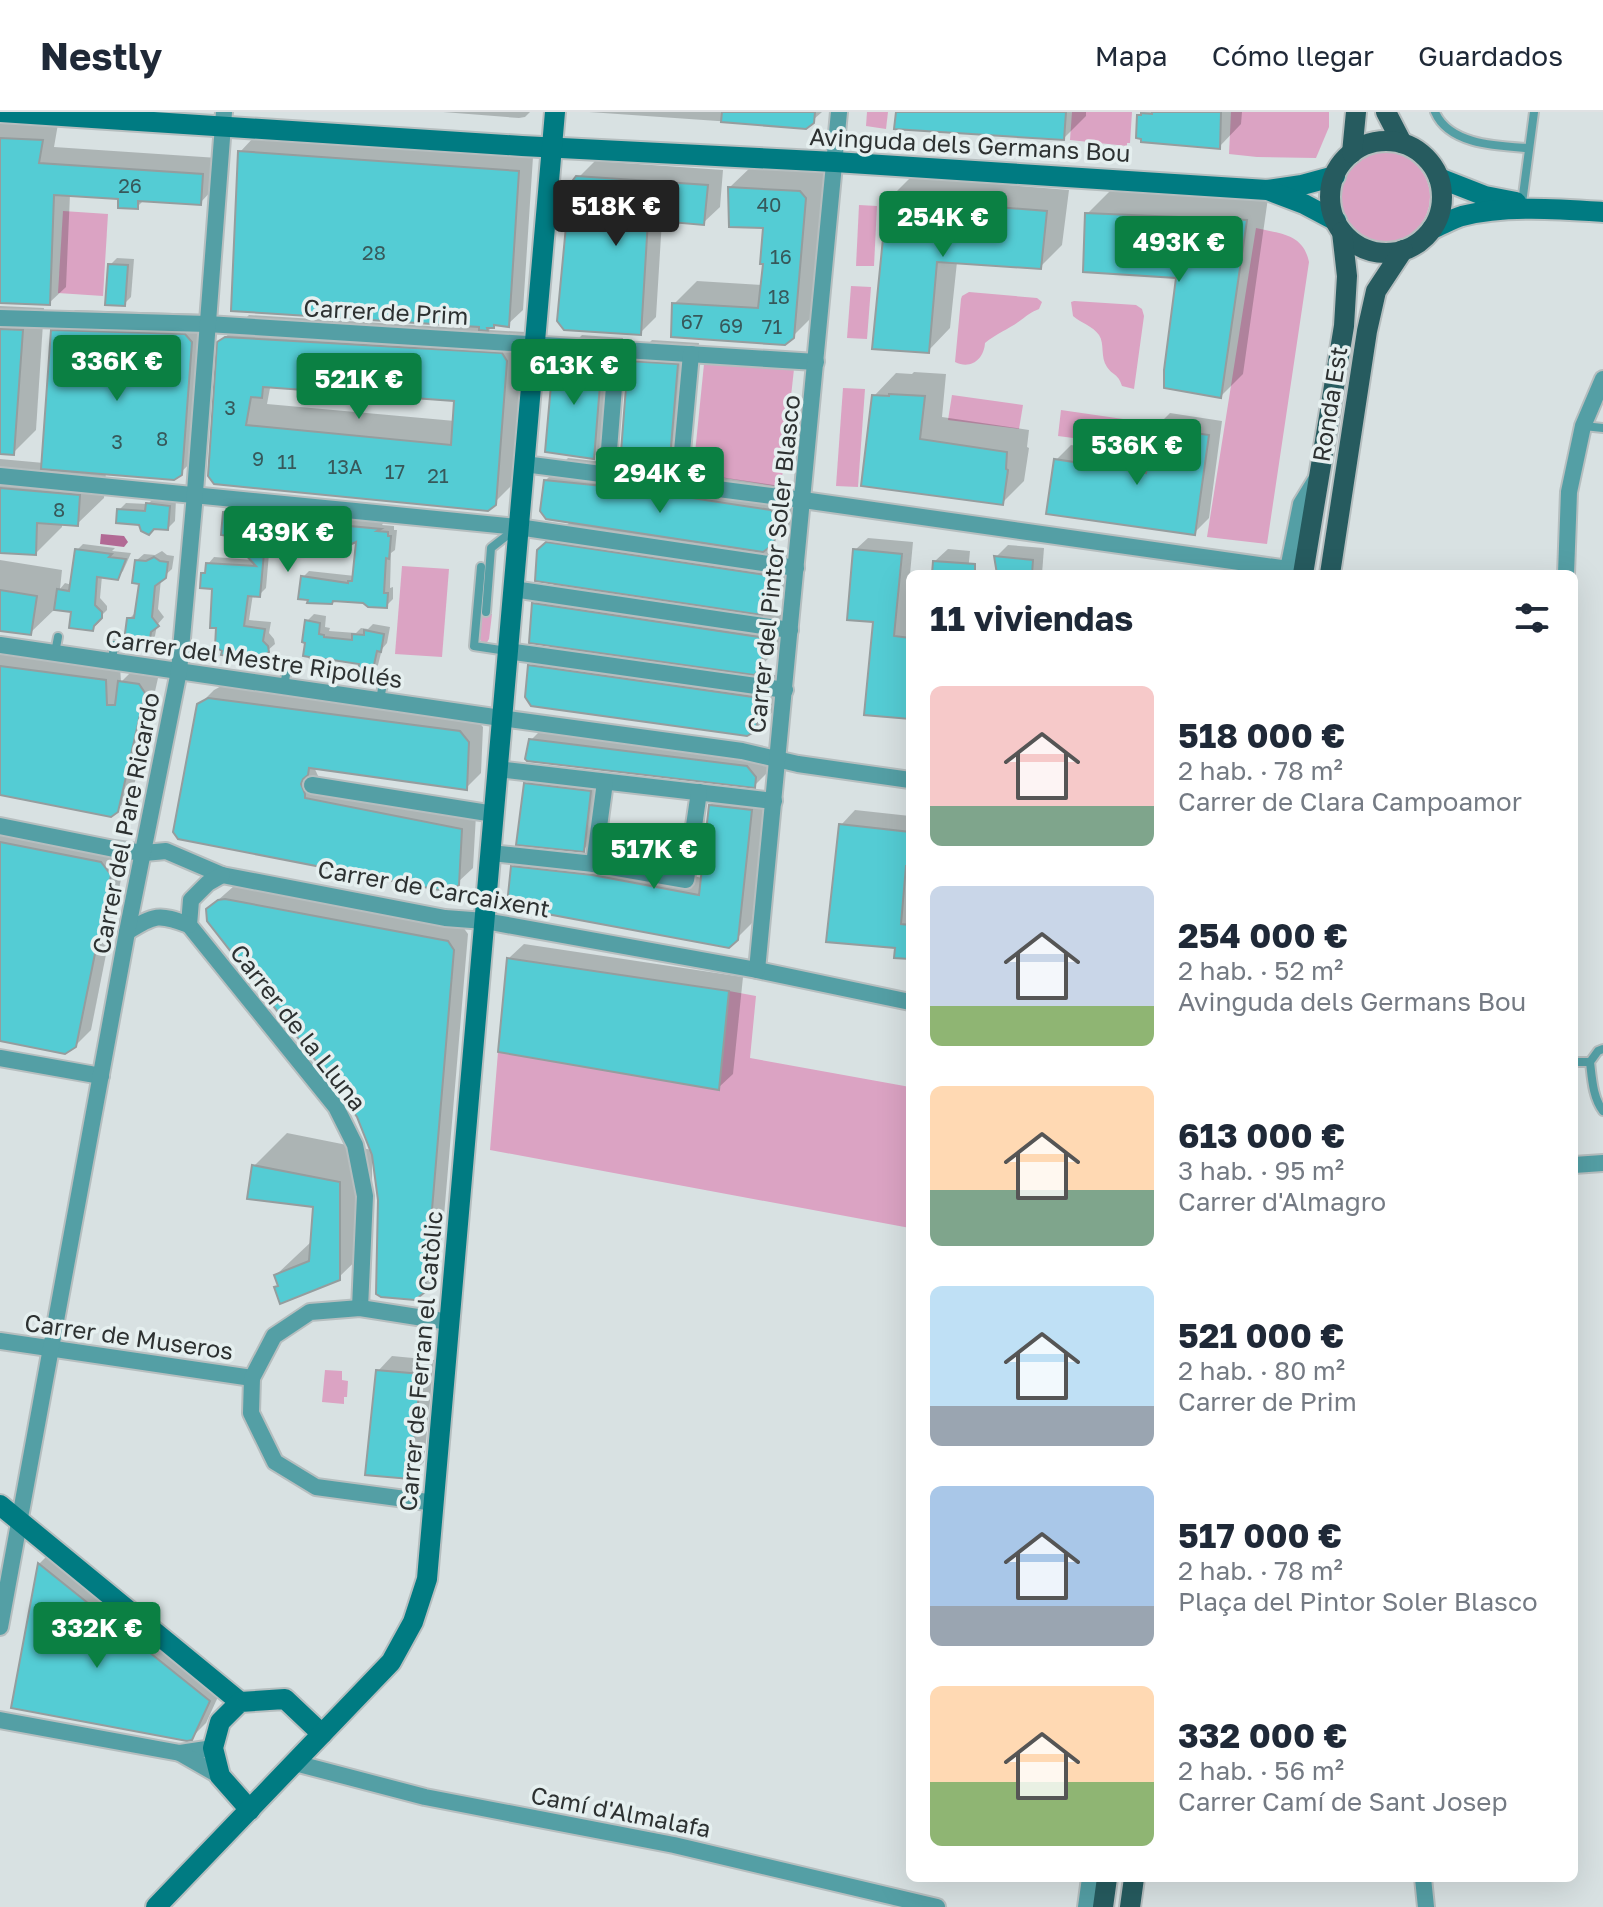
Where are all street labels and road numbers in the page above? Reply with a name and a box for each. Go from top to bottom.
street label: Avinguda dels Germans Bou [809,121,1131,167]
street label: Carrer de Prim [303,292,469,330]
street label: Ronda Est [1306,344,1352,464]
street label: Carrer del Pintor Soler Blasco [741,393,805,735]
street label: Carrer del Mestre Ripollés [104,623,404,693]
street label: Carrer del Pare Ricardo [85,690,165,956]
street label: Carrer de Carcaixent [316,853,552,923]
street label: Carrer de la Lluna [225,938,373,1116]
street label: Carrer de Ferran el Catòlic [392,1210,448,1512]
street label: Carrer de Museros [23,1307,235,1365]
street label: Camí d'Almalafa [528,1779,714,1843]

